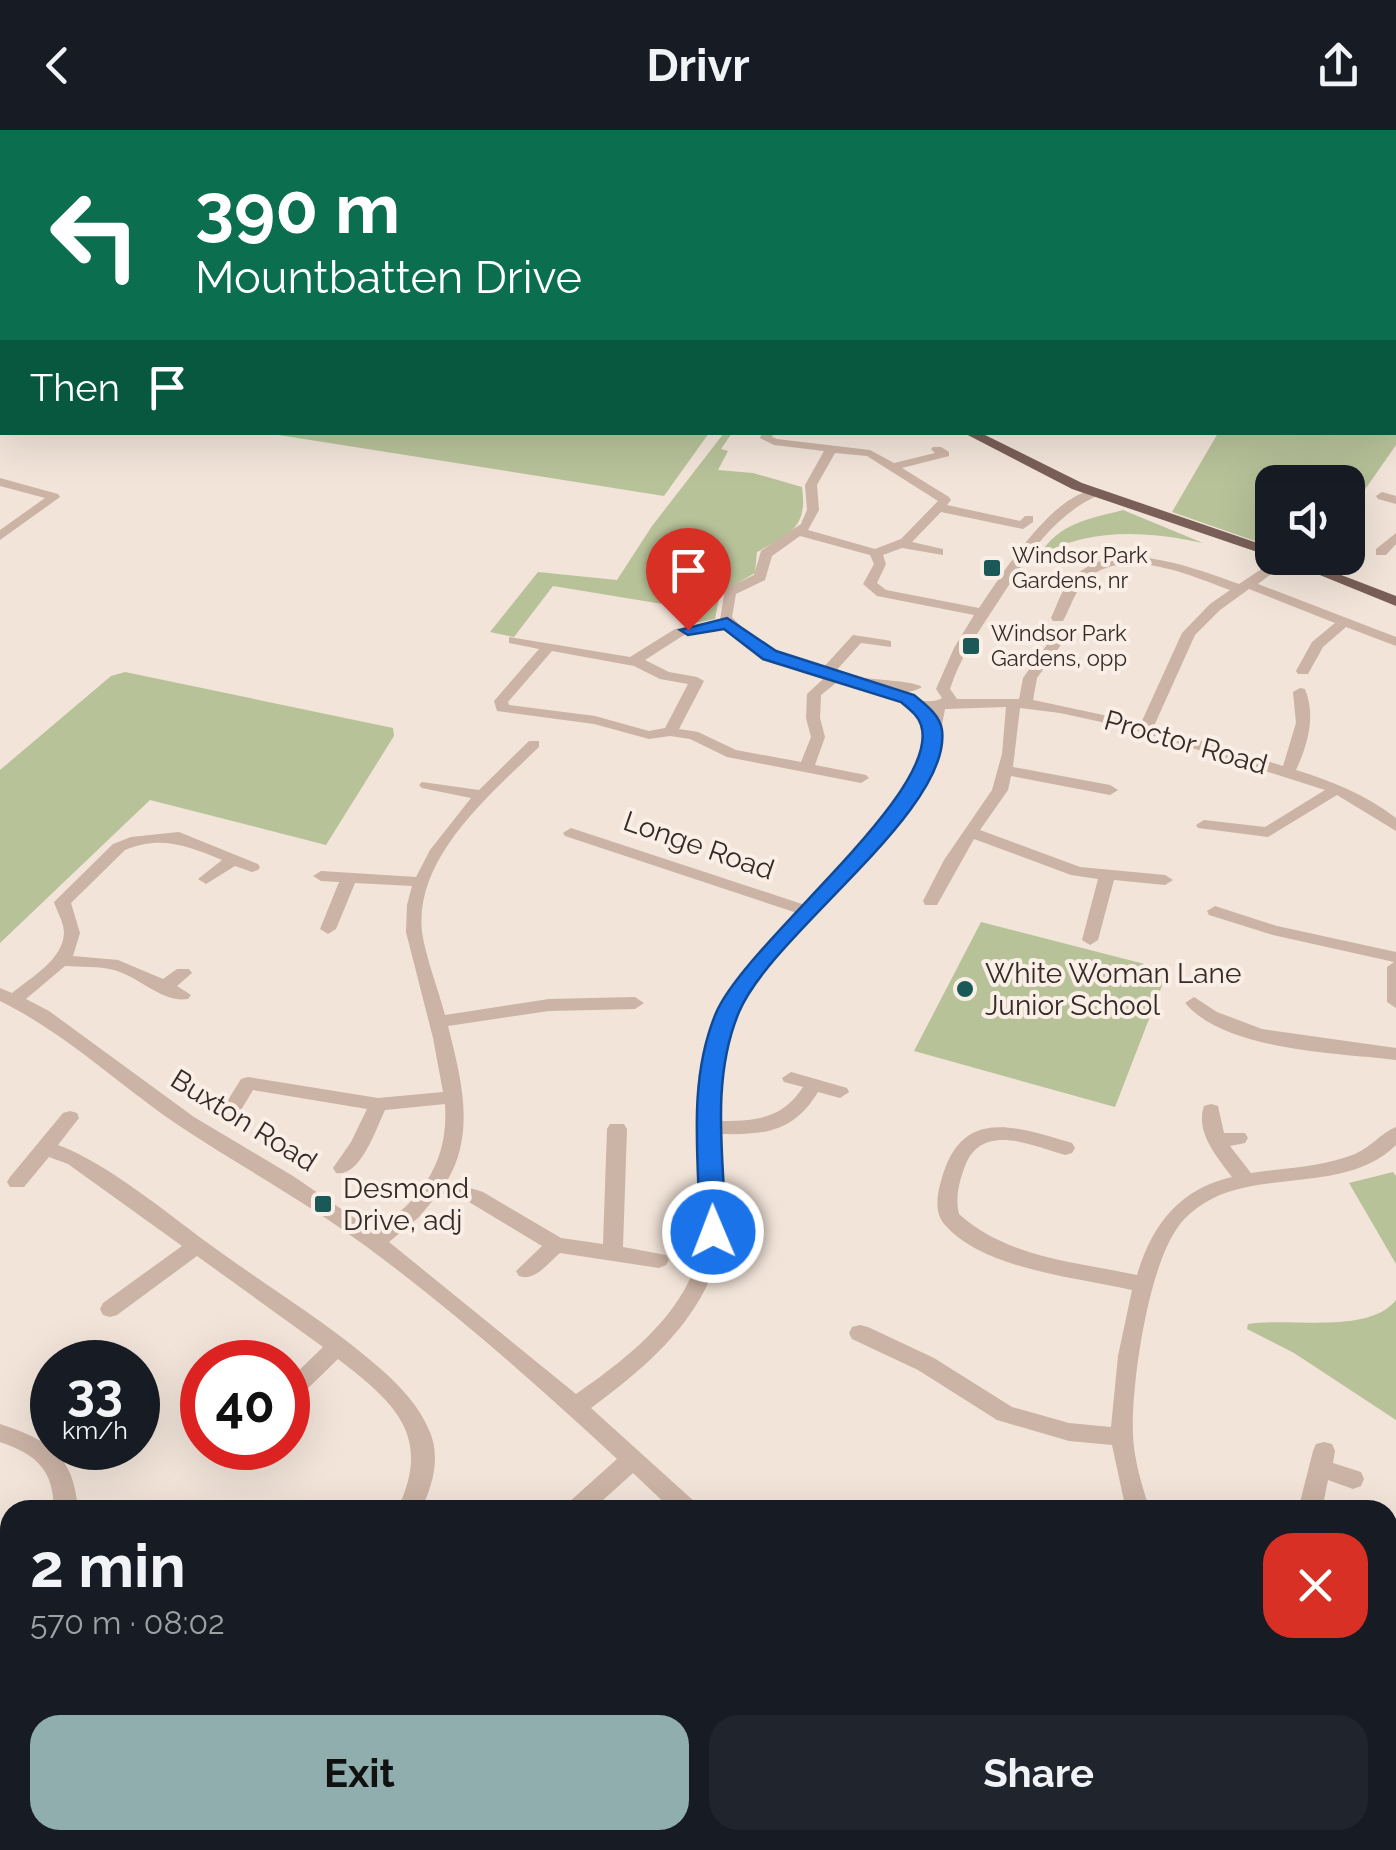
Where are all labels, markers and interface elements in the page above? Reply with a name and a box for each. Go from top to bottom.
icon: back [30,38,85,93]
icon: share [1311,38,1366,93]
text: Drivr [646,39,750,92]
text: 390 m [195,167,400,249]
icon: left [30,170,160,300]
text: Mountbatten Drive [195,251,582,304]
icon: arrive [140,360,195,415]
text: Then [30,365,120,410]
map controls [1255,465,1365,575]
button: sound [1255,465,1365,575]
pin [646,528,731,631]
place label: Windsor Park Gardens, nr [1012,542,1148,593]
icon: arrive [661,543,716,598]
marker: Windsor Park Gardens, nr [981,557,1003,579]
place label: Windsor Park Gardens, opp [991,620,1127,671]
marker: Windsor Park Gardens, opp [960,635,982,657]
street label: Proctor Road [1101,703,1271,782]
street label: Longe Road [619,804,778,887]
place label: White Woman Lane Junior School [985,957,1241,1022]
marker: White Woman Lane Junior School [954,978,976,1000]
street label: Buxton Road [165,1062,323,1178]
place label: Desmond Drive, adj [343,1172,469,1237]
position arrow [661,1180,765,1284]
marker: Desmond Drive, adj [312,1193,334,1215]
speed limit sign: 40 [180,1340,310,1470]
text: 33 [67,1363,123,1422]
text: km/h [62,1415,128,1445]
text: 2 min [30,1531,186,1601]
button: close [1263,1533,1368,1638]
text: 570 m · 08:02 [30,1604,225,1641]
button: Exit [30,1715,689,1830]
button: Share [709,1715,1368,1830]

